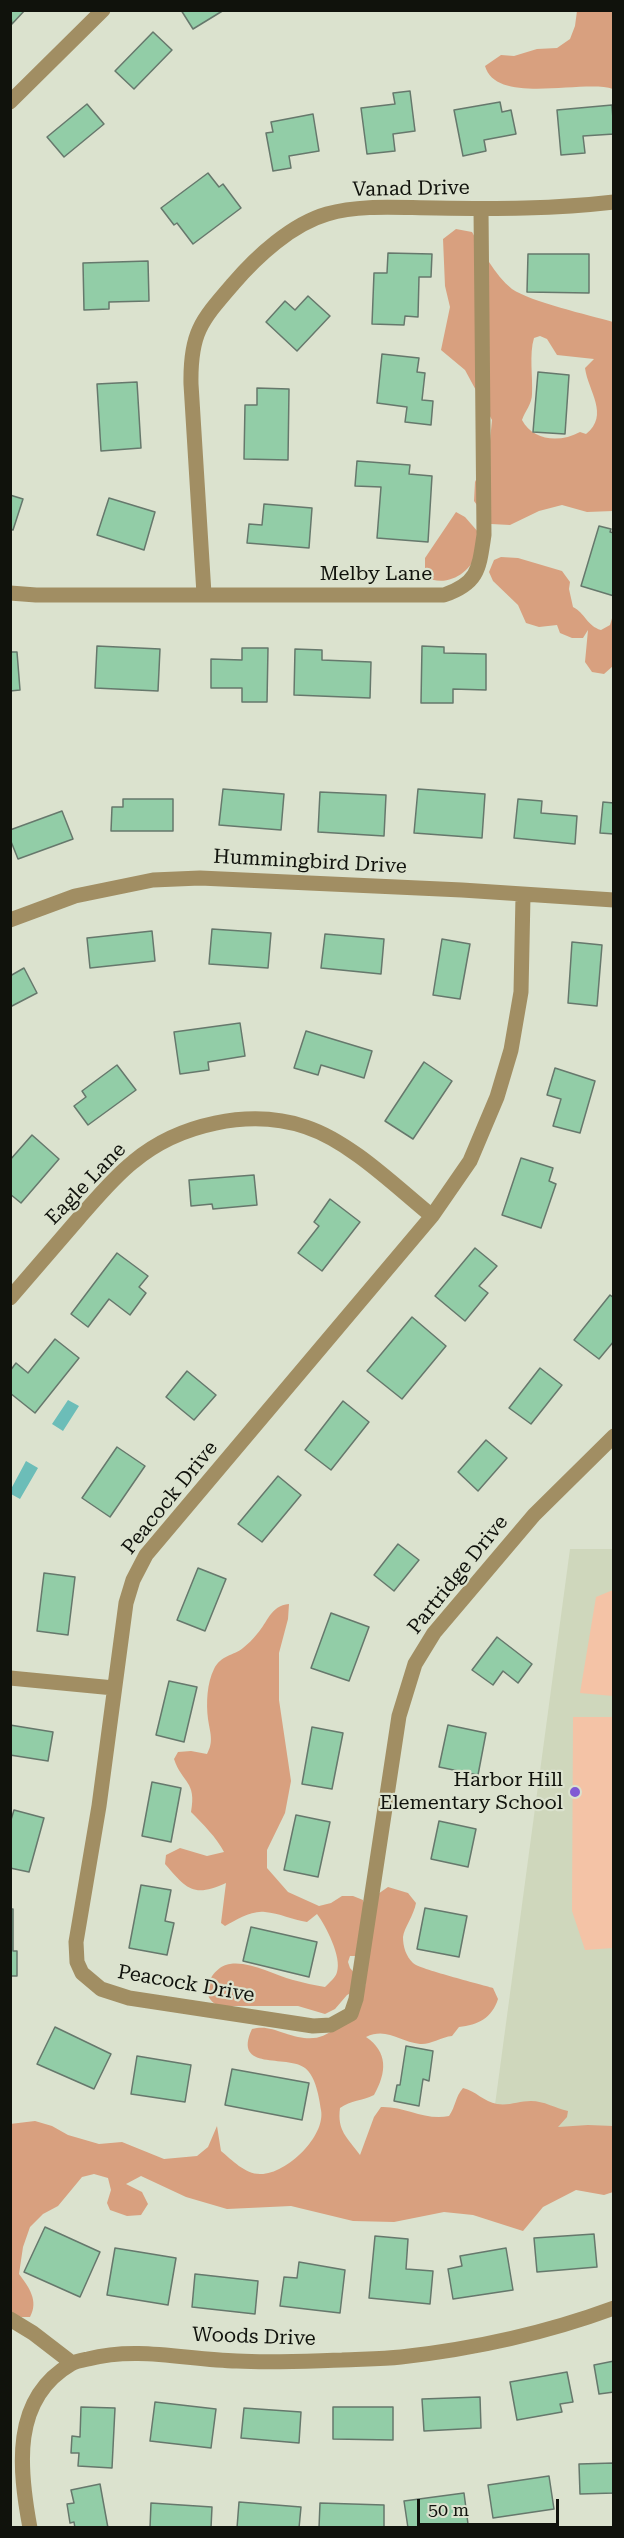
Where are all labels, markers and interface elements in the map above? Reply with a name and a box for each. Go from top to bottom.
street label: Vanad Drive [352,176,470,202]
street label: Melby Lane [320,562,432,586]
street label: Hummingbird Drive [213,845,407,879]
street label: Eagle Lane [41,1138,131,1230]
street label: Peacock Drive [117,1437,223,1559]
street label: Partridge Drive [403,1511,513,1639]
place label: Harbor Hill Elementary School [380,1768,563,1815]
marker: Harbor Hill Elementary School [568,1785,582,1799]
street label: Peacock Drive [116,1960,256,2008]
street label: Woods Drive [192,2323,316,2351]
scale bar [420,2487,562,2525]
text: 50 m [428,2499,469,2520]

